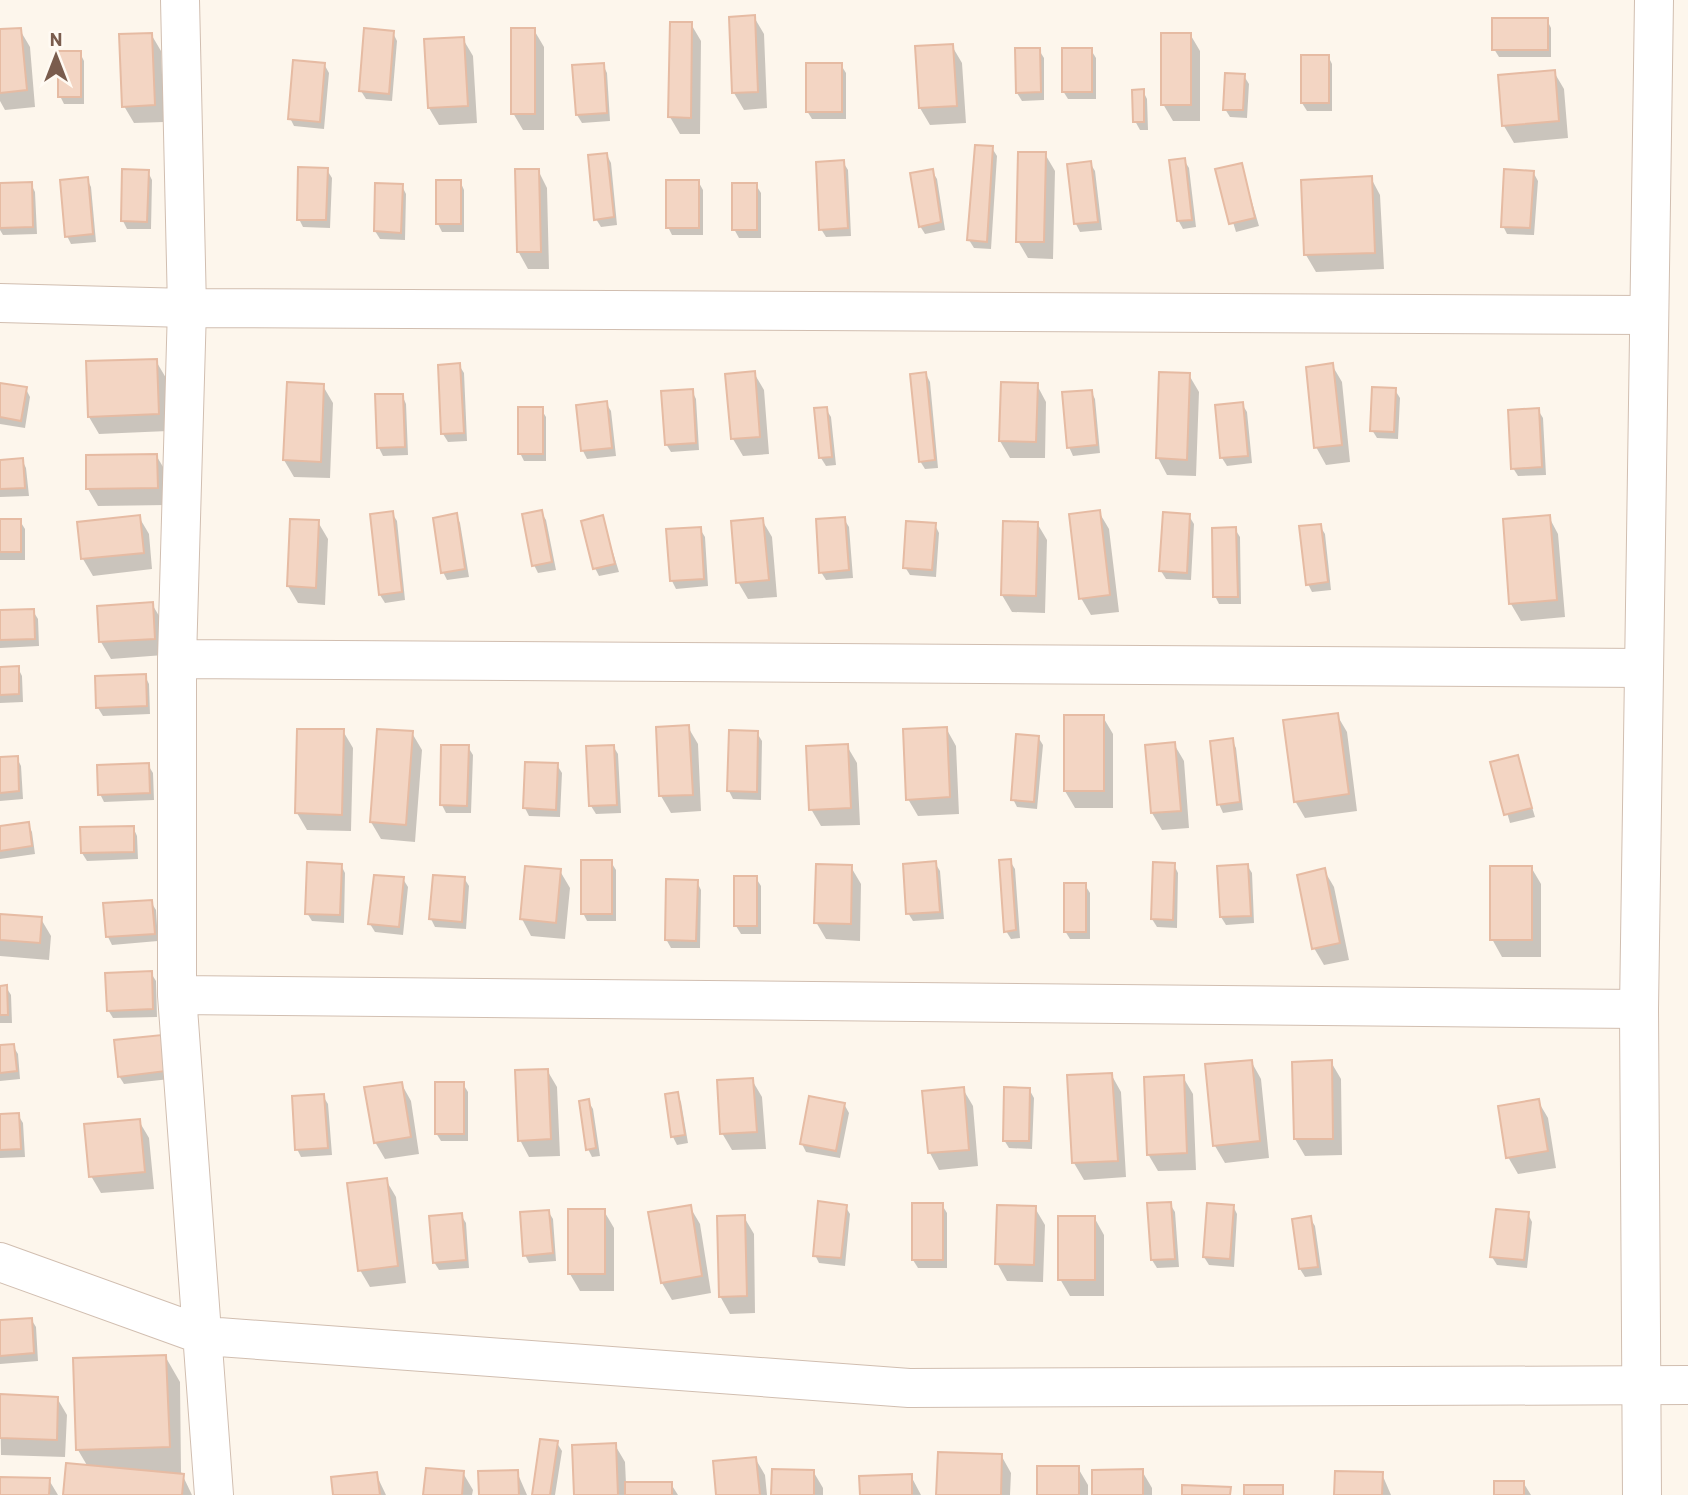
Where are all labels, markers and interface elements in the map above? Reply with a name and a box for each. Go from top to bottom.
north arrow [21,21,91,91]
text: N [50,27,62,50]

